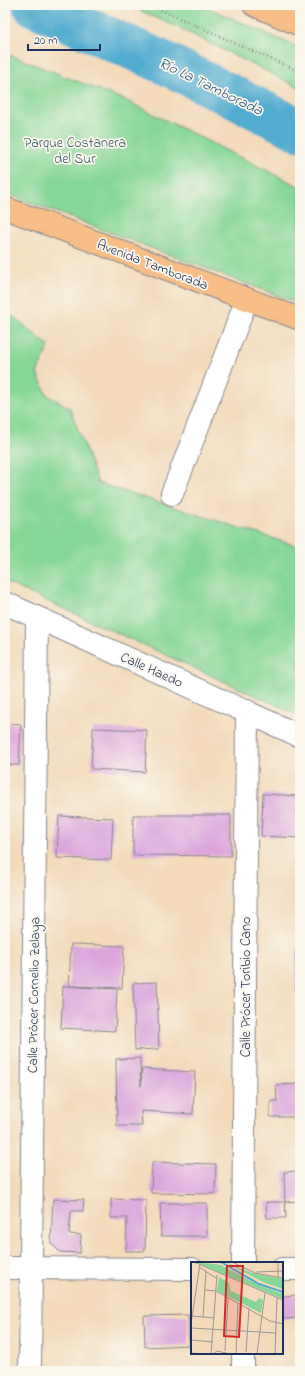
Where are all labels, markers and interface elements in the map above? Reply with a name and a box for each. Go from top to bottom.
scale bar [28,26,100,52]
text: 20 m [34,32,57,50]
water label: Río La Tamborada [155,52,267,122]
park label: Parque Costanera del Sur [24,133,126,170]
street label: Avenida Tamborada [94,235,211,296]
street label: Calle Haedo [117,647,186,694]
street label: Calle Prócer Cornelio Zelaya [23,917,47,1073]
street label: Calle Prócer Toribio Cano [236,917,257,1057]
inset map [191,1262,283,1354]

